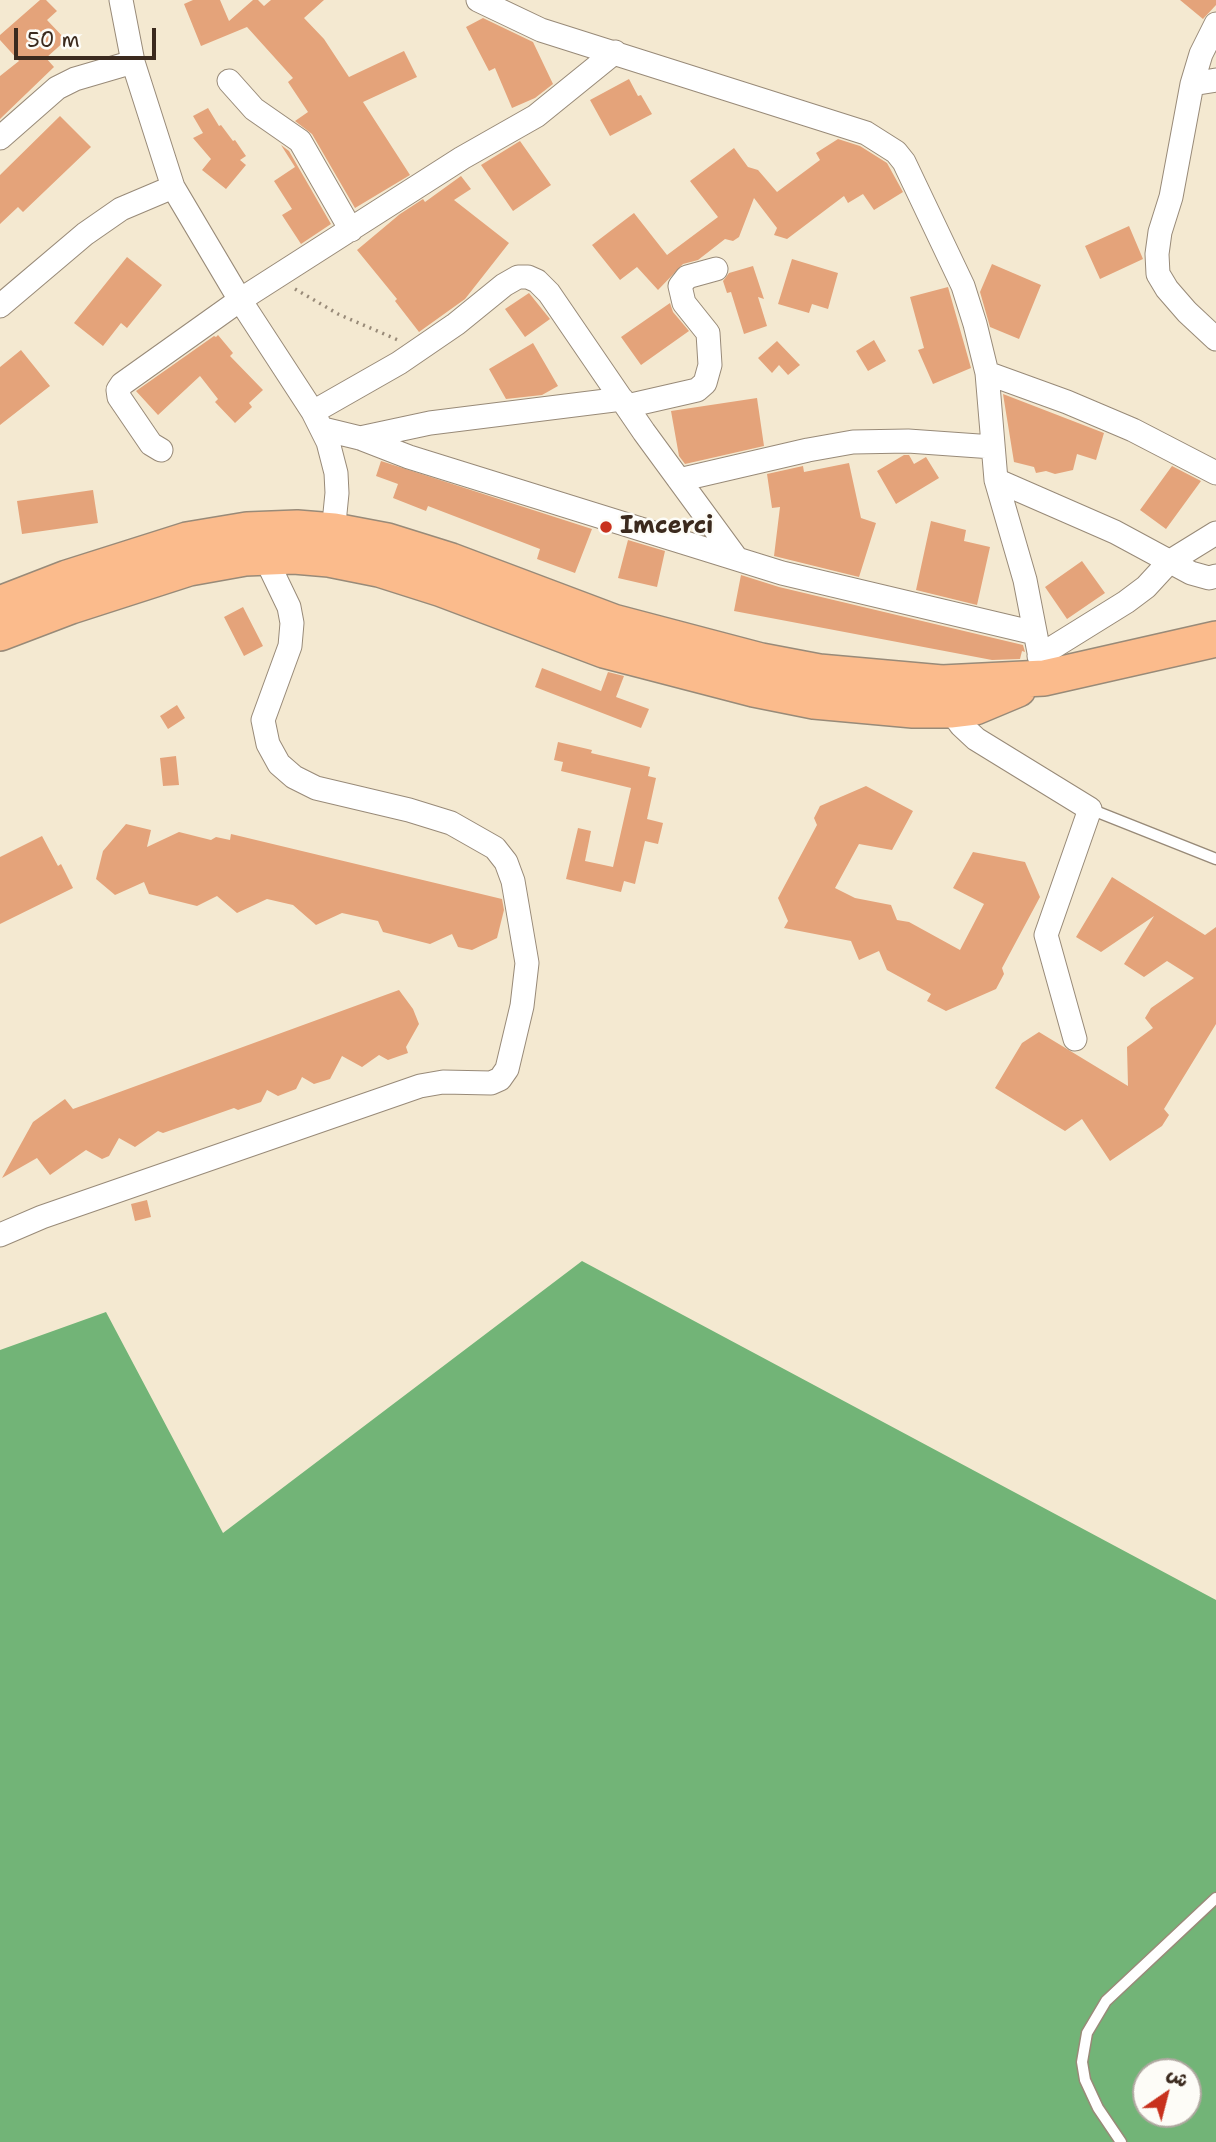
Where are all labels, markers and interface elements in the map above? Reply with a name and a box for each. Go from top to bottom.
scale bar [18,14,159,58]
text: 50 m [27,26,80,54]
place label: Imcerci [620,513,713,541]
marker: Imcerci [598,519,614,535]
north arrow [1132,2058,1202,2128]
text: ش [1162,2061,1194,2093]

